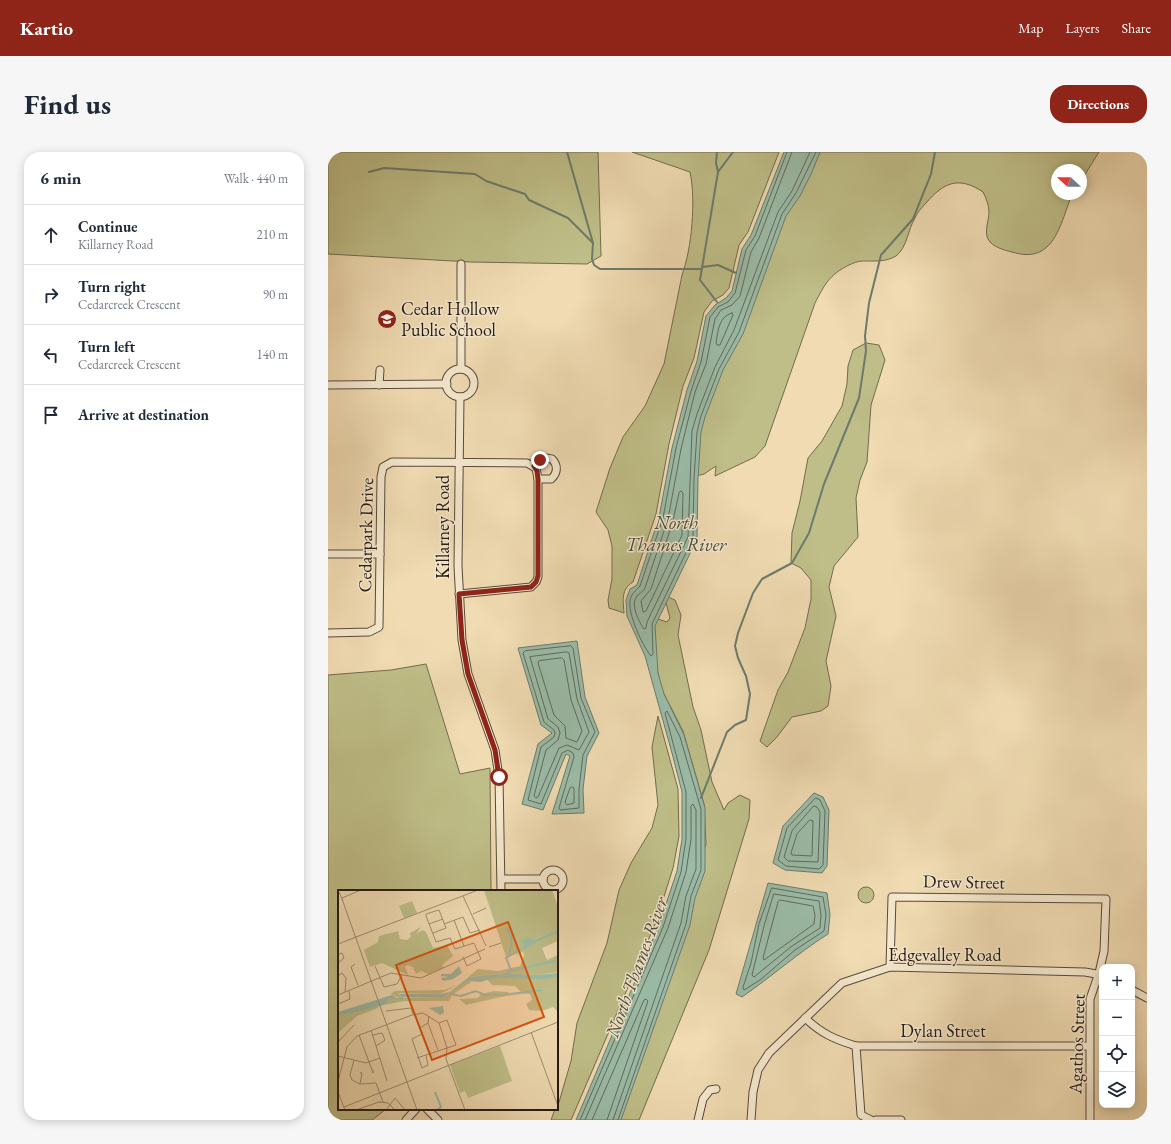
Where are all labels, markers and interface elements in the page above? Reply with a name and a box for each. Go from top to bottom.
text: Kartio [20,16,73,41]
text: Map [1018,19,1043,37]
text: Layers [1065,19,1100,37]
text: Share [1122,19,1151,37]
button: Directions [1050,85,1147,123]
text: Find us [24,86,111,122]
north arrow [1051,164,1087,200]
text: 6 min [40,167,81,189]
text: Walk · 440 m [224,170,288,187]
text: Continue [78,217,138,236]
icon: ahead [40,224,62,246]
text: 210 m [257,226,288,243]
text: Killarney Road [78,236,153,253]
text: Turn right [78,277,146,296]
icon: right [40,284,62,306]
text: 90 m [263,286,288,303]
text: Cedarcreek Crescent [78,296,180,313]
place label: Cedar Hollow Public School [401,297,500,341]
school or university icon: Cedar Hollow Public School [376,308,398,330]
text: Turn left [78,337,135,356]
icon: left [40,344,62,366]
text: 140 m [257,346,288,363]
text: Cedarcreek Crescent [78,356,180,373]
icon: arrive [40,404,62,426]
text: Arrive at destination [78,405,209,424]
route end [531,451,549,469]
street label: Killarney Road [431,474,454,579]
street label: Cedarpark Drive [353,478,378,592]
water label: North Thames River [626,510,727,557]
route start [490,768,508,786]
street label: Drew Street [923,869,1006,894]
inset map [338,890,558,1110]
water label: North Thames River [599,893,674,1042]
street label: Edgevalley Road [888,943,1003,966]
map controls [1099,964,1135,1108]
button: + [1099,964,1135,1000]
street label: Agathos Street [1063,993,1090,1095]
button: − [1099,1000,1135,1036]
street label: Dylan Street [900,1019,986,1042]
button: locate [1099,1036,1135,1072]
button: layers [1099,1072,1135,1108]

